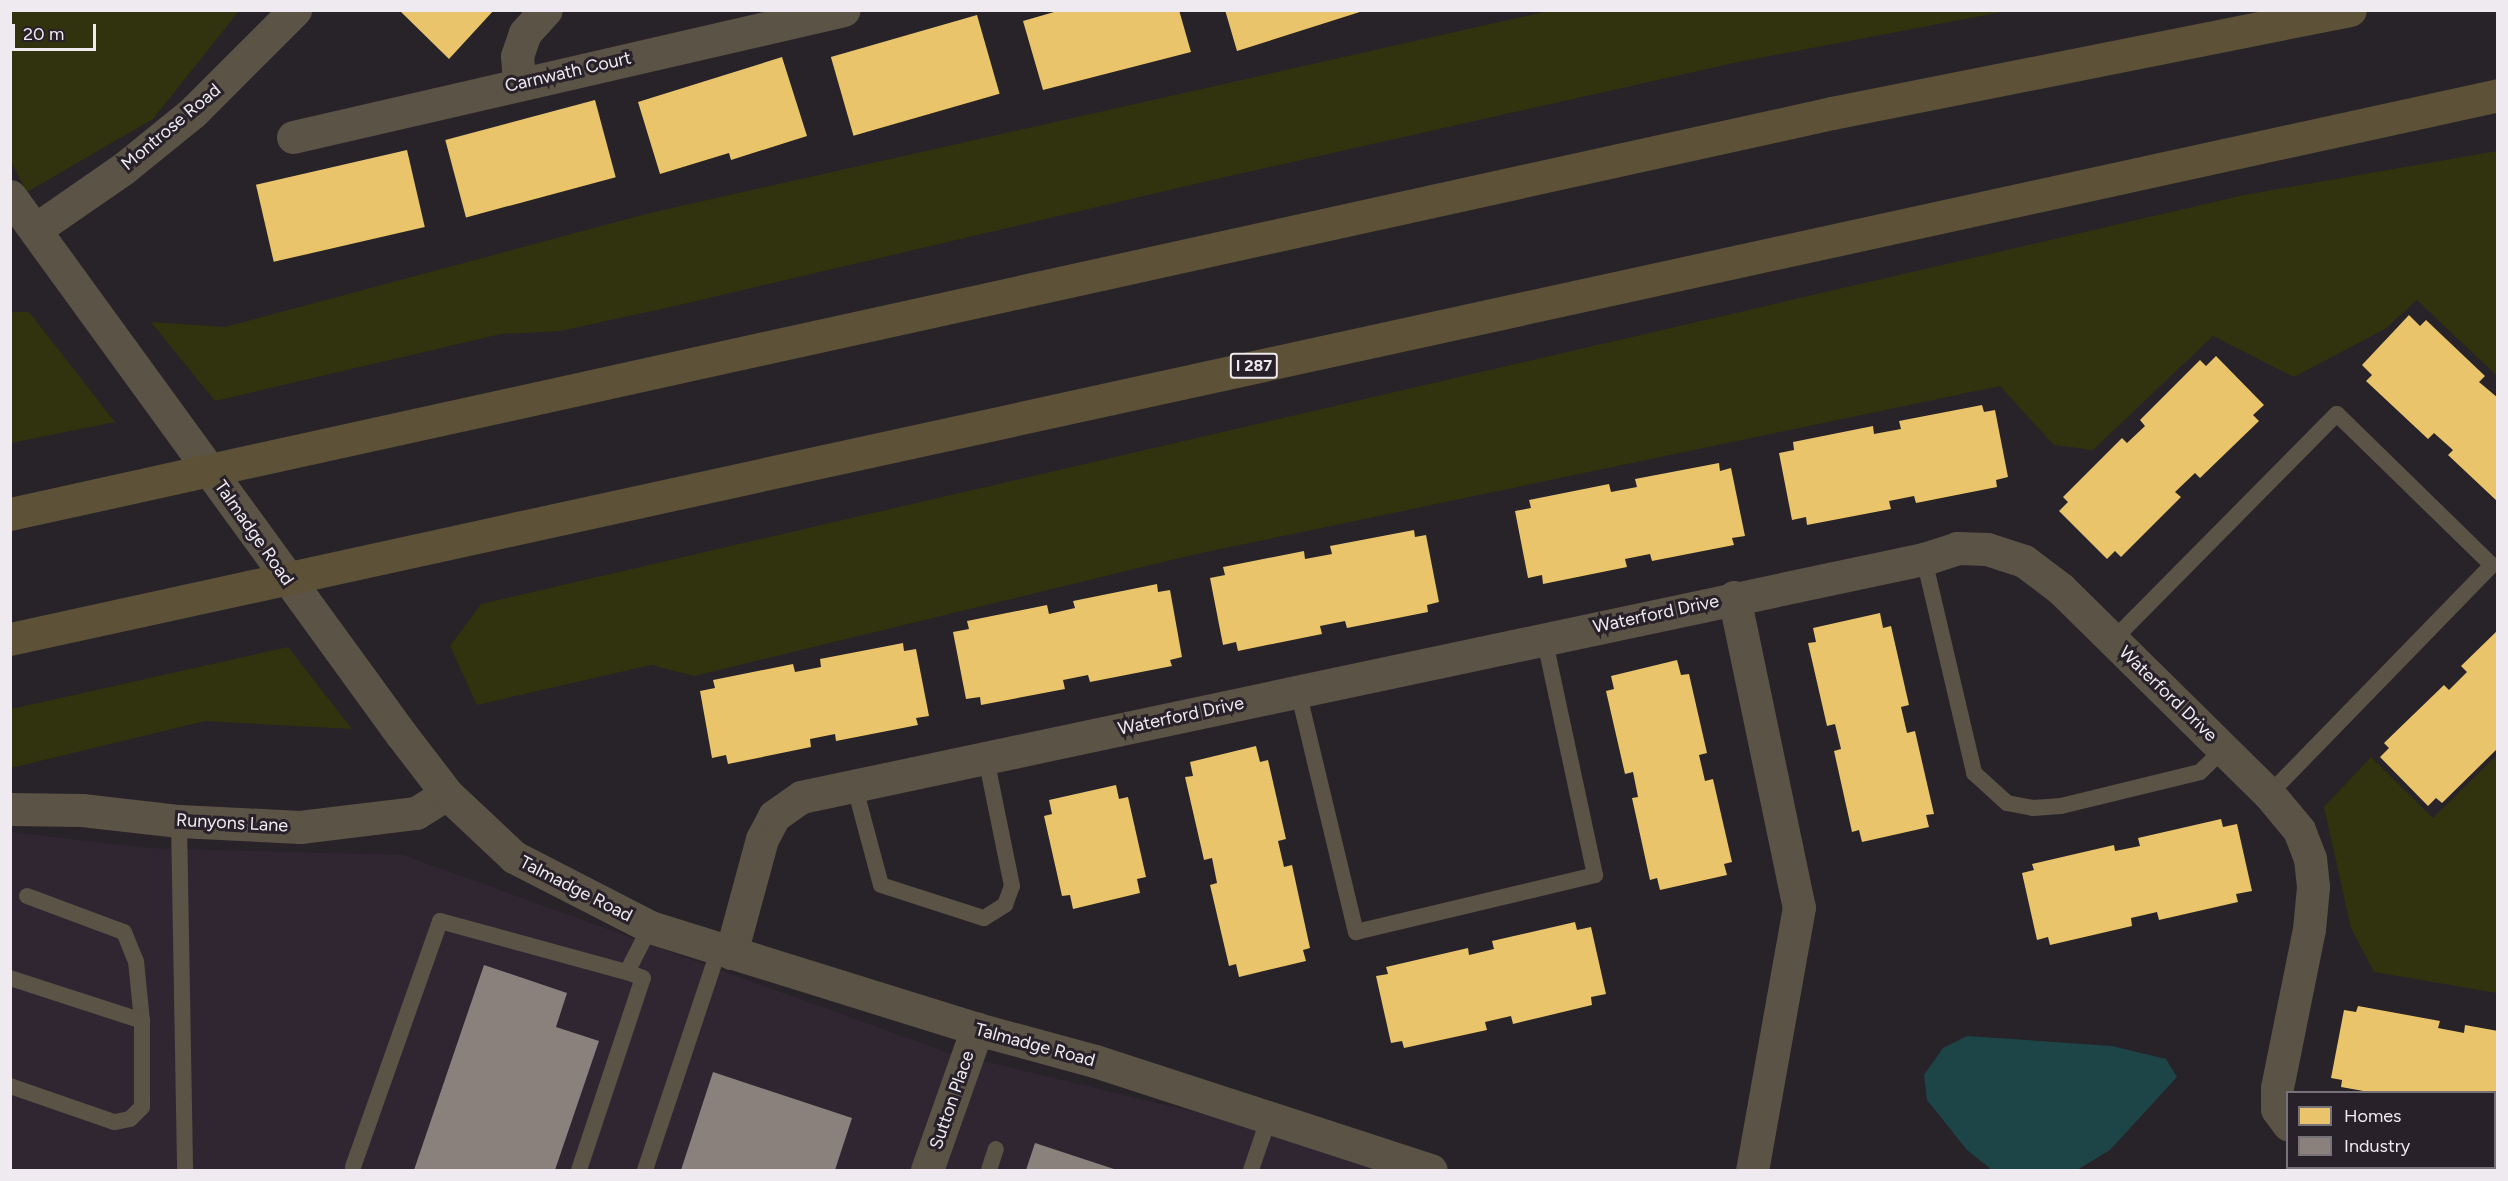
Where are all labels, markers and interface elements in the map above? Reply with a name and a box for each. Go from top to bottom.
scale bar [15,12,99,50]
text: 20 m [23,23,64,45]
street label: Carnwath Court [503,47,633,97]
street label: Montrose Road [117,79,225,175]
road number: I 287 [1228,353,1280,379]
street label: Talmadge Road [210,476,298,590]
street label: Waterford Drive [1591,590,1721,638]
street label: Waterford Drive [2114,642,2222,746]
street label: Waterford Drive [1116,692,1246,740]
street label: Runyons Lane [175,809,289,837]
street label: Talmadge Road [516,851,636,927]
street label: Talmadge Road [973,1019,1097,1071]
street label: Sutton Place [925,1048,979,1152]
legend [2286,1091,2496,1169]
text: Homes [2344,1105,2402,1127]
text: Industry [2344,1135,2410,1157]

